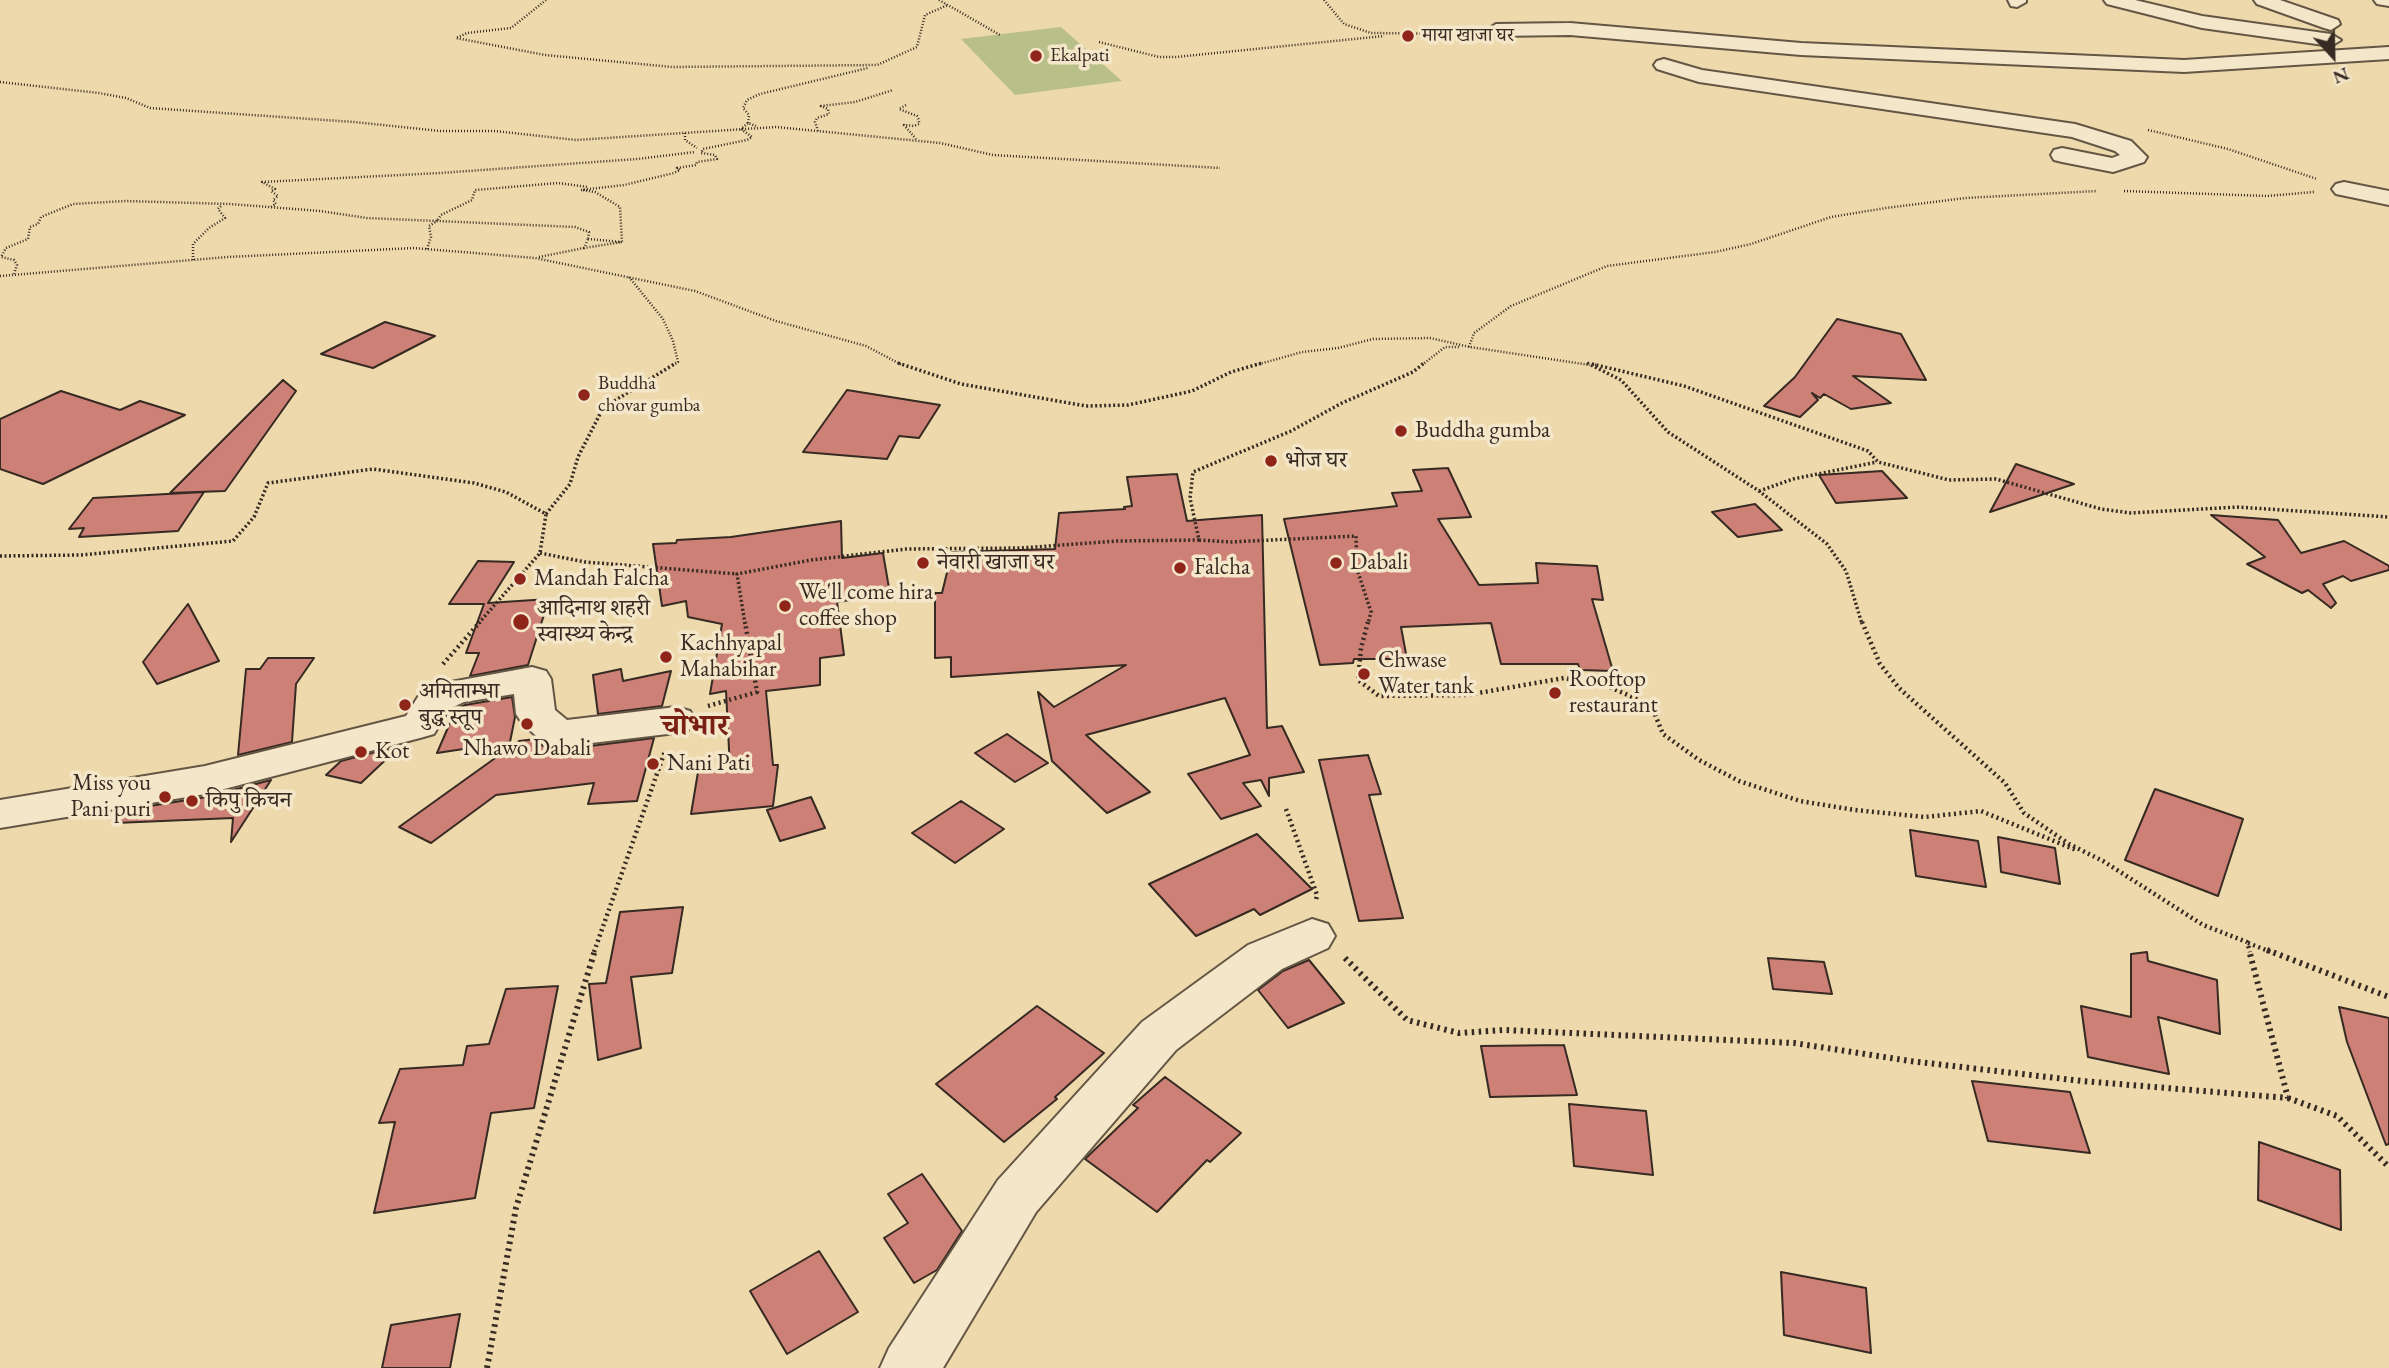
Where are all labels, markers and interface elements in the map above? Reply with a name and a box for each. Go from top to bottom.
north arrow [2298,21,2368,91]
place label: माया खाजा घर [1422,25,1514,47]
marker: माया खाजा घर [1400,28,1416,44]
place label: Ekalpati [1050,45,1109,67]
marker: Ekalpati [1028,48,1044,64]
text: N [2329,61,2353,90]
place label: Buddha chovar gumba [598,373,700,417]
marker: Buddha chovar gumba [576,387,592,403]
place label: Buddha gumba [1415,417,1550,445]
marker: Buddha gumba [1393,423,1409,439]
place label: भोज घर [1285,447,1347,475]
marker: भोज घर [1263,453,1279,469]
place label: नेवारी खाजा घर [937,549,1054,577]
place label: Dabali [1350,549,1408,577]
place label: Falcha [1194,554,1250,582]
marker: नेवारी खाजा घर [915,555,931,571]
marker: Dabali [1328,555,1344,571]
marker: Falcha [1172,560,1188,576]
place label: Mandah Falcha [534,565,669,593]
marker: Mandah Falcha [512,571,528,587]
place label: We'll come hira coffee shop [799,579,933,633]
place label: आदिनाथ शहरी स्वास्थ्य केन्द्र [537,595,650,649]
marker: We'll come hira coffee shop [777,598,793,614]
marker: आदिनाथ शहरी स्वास्थ्य केन्द्र [511,612,531,632]
place label: Kachhyapal Mahabihar [680,630,782,684]
place label: Chwase Water tank [1378,647,1474,701]
marker: Kachhyapal Mahabihar [658,649,674,665]
marker: Chwase Water tank [1356,666,1372,682]
place label: Rooftop restaurant [1569,666,1658,720]
place label: अमिताम्भा बुद्ध स्तूप [419,678,499,732]
marker: Rooftop restaurant [1547,685,1563,701]
marker: अमिताम्भा बुद्ध स्तूप [397,697,413,713]
district label: चोभार [661,709,729,745]
marker: Nhawo Dabali [519,716,535,732]
place label: Nhawo Dabali [463,735,591,763]
place label: Kot [375,738,409,766]
marker: Kot [353,744,369,760]
place label: Nani Pati [667,750,750,778]
marker: Nani Pati [645,756,661,772]
place label: Miss you Pani puri [71,770,151,824]
place label: किपु किचन [206,787,292,815]
marker: Miss you Pani puri [157,789,173,805]
marker: किपु किचन [184,793,200,809]

